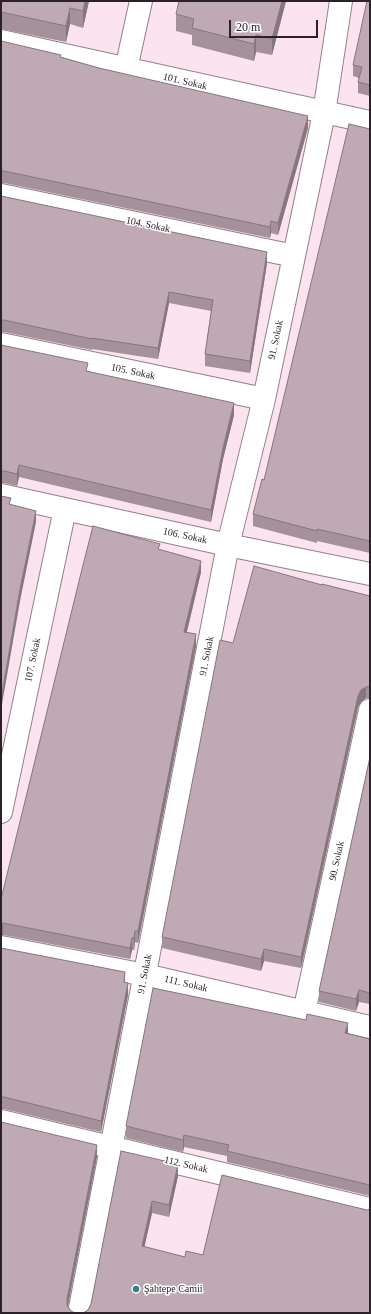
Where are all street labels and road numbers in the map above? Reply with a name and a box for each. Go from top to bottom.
street label: 101. Sokak [162,71,208,93]
street label: 104. Sokak [125,214,171,236]
street label: 91. Sokak [266,319,286,361]
street label: 105. Sokak [110,361,156,383]
street label: 106. Sokak [162,525,208,547]
street label: 91. Sokak [197,635,217,677]
street label: 107. Sokak [22,637,44,683]
street label: 90. Sokak [327,840,347,882]
street label: 91. Sokak [135,953,155,995]
street label: 111. Sokak [163,973,209,995]
street label: 112. Sokak [163,1154,209,1176]

